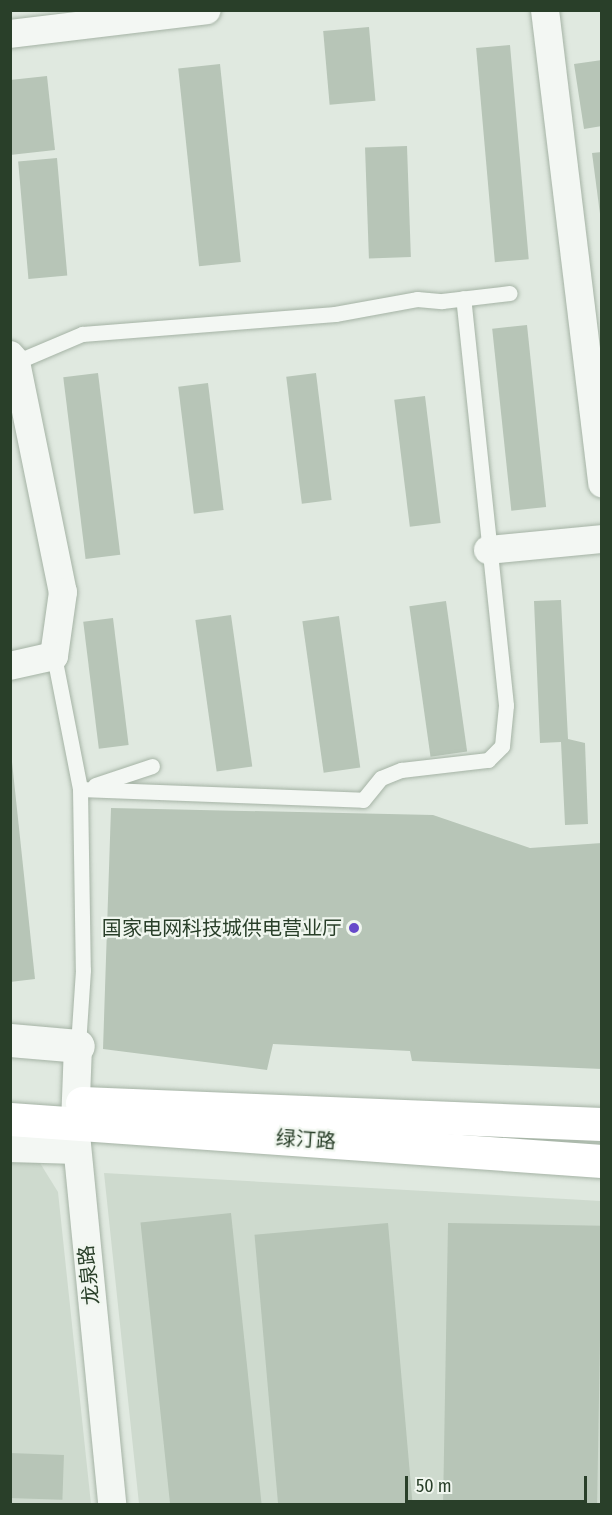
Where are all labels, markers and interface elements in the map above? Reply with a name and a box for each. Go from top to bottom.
place label: 国家电网科技城供电营业厅 [102,916,342,940]
marker: 国家电网科技城供电营业厅 [347,921,361,935]
street label: 绿汀路 [275,1126,337,1154]
street label: 龙泉路 [74,1244,104,1306]
scale bar [408,1464,590,1502]
text: 50 m [416,1475,452,1497]

